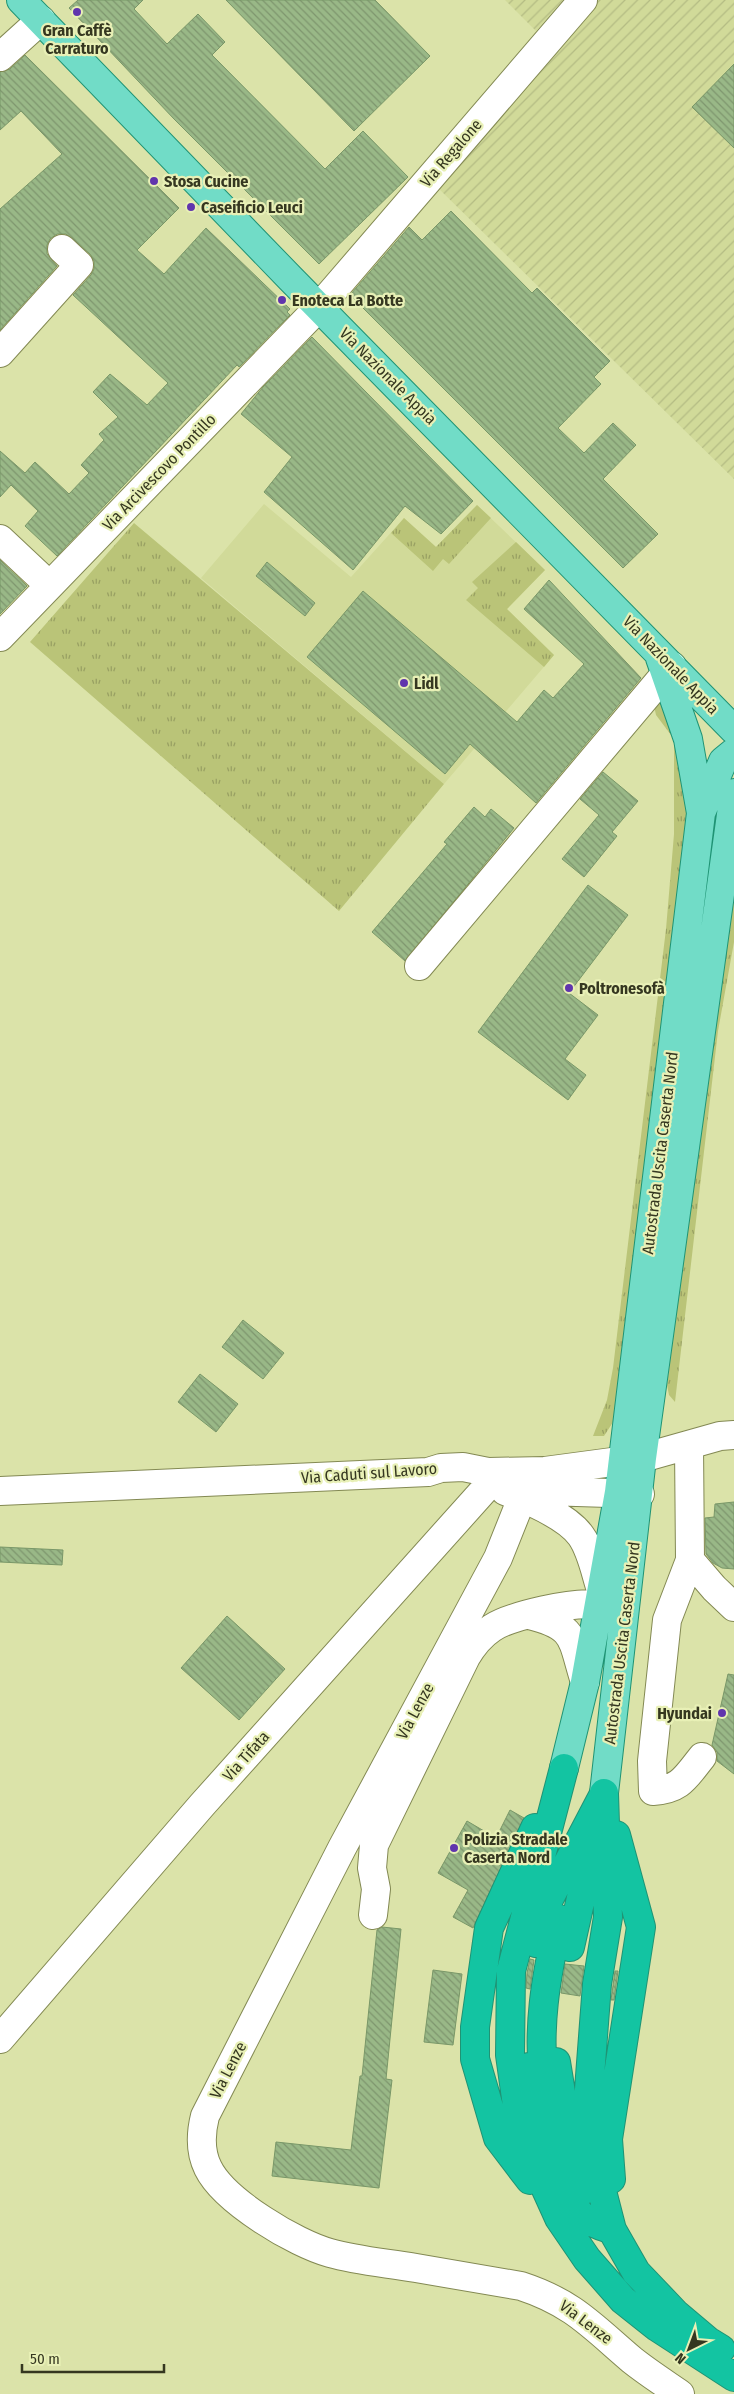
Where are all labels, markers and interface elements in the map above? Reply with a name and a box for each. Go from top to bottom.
marker: Gran Caffè Carraturo [71,6,83,18]
place label: Gran Caffè Carraturo [42,21,112,58]
street label: Via Regalone [416,115,486,191]
place label: Stosa Cucine [164,172,248,191]
marker: Stosa Cucine [148,175,160,187]
place label: Caseificio Leuci [201,198,303,217]
marker: Caseificio Leuci [185,201,197,213]
place label: Enoteca La Botte [292,291,403,310]
marker: Enoteca La Botte [276,294,288,306]
street label: Via Nazionale Appia [336,324,441,429]
street label: Via Arcivescovo Pontillo [98,410,220,534]
street label: Via Nazionale Appia [619,612,723,718]
place label: Lidl [414,674,439,693]
marker: Lidl [398,677,410,689]
place label: Poltronesofà [579,979,665,998]
marker: Poltronesofà [563,982,575,994]
street label: Autostrada Uscita Caserta Nord [638,1051,682,1255]
street label: Via Caduti sul Lavoro [300,1459,438,1487]
street label: Autostrada Uscita Caserta Nord [600,1541,644,1745]
street label: Via Lenze [392,1680,438,1742]
place label: Hyundai [657,1704,712,1723]
marker: Hyundai [716,1707,728,1719]
street label: Via Tifata [219,1727,273,1785]
place label: Polizia Stradale Caserta Nord [464,1830,568,1867]
marker: Polizia Stradale Caserta Nord [448,1842,460,1854]
street label: Via Lenze [206,2038,250,2101]
street label: Via Lenze [556,2296,616,2348]
north arrow [664,2324,714,2374]
scale bar [22,2342,165,2374]
text: N [672,2349,689,2367]
text: 50 m [30,2350,60,2368]

